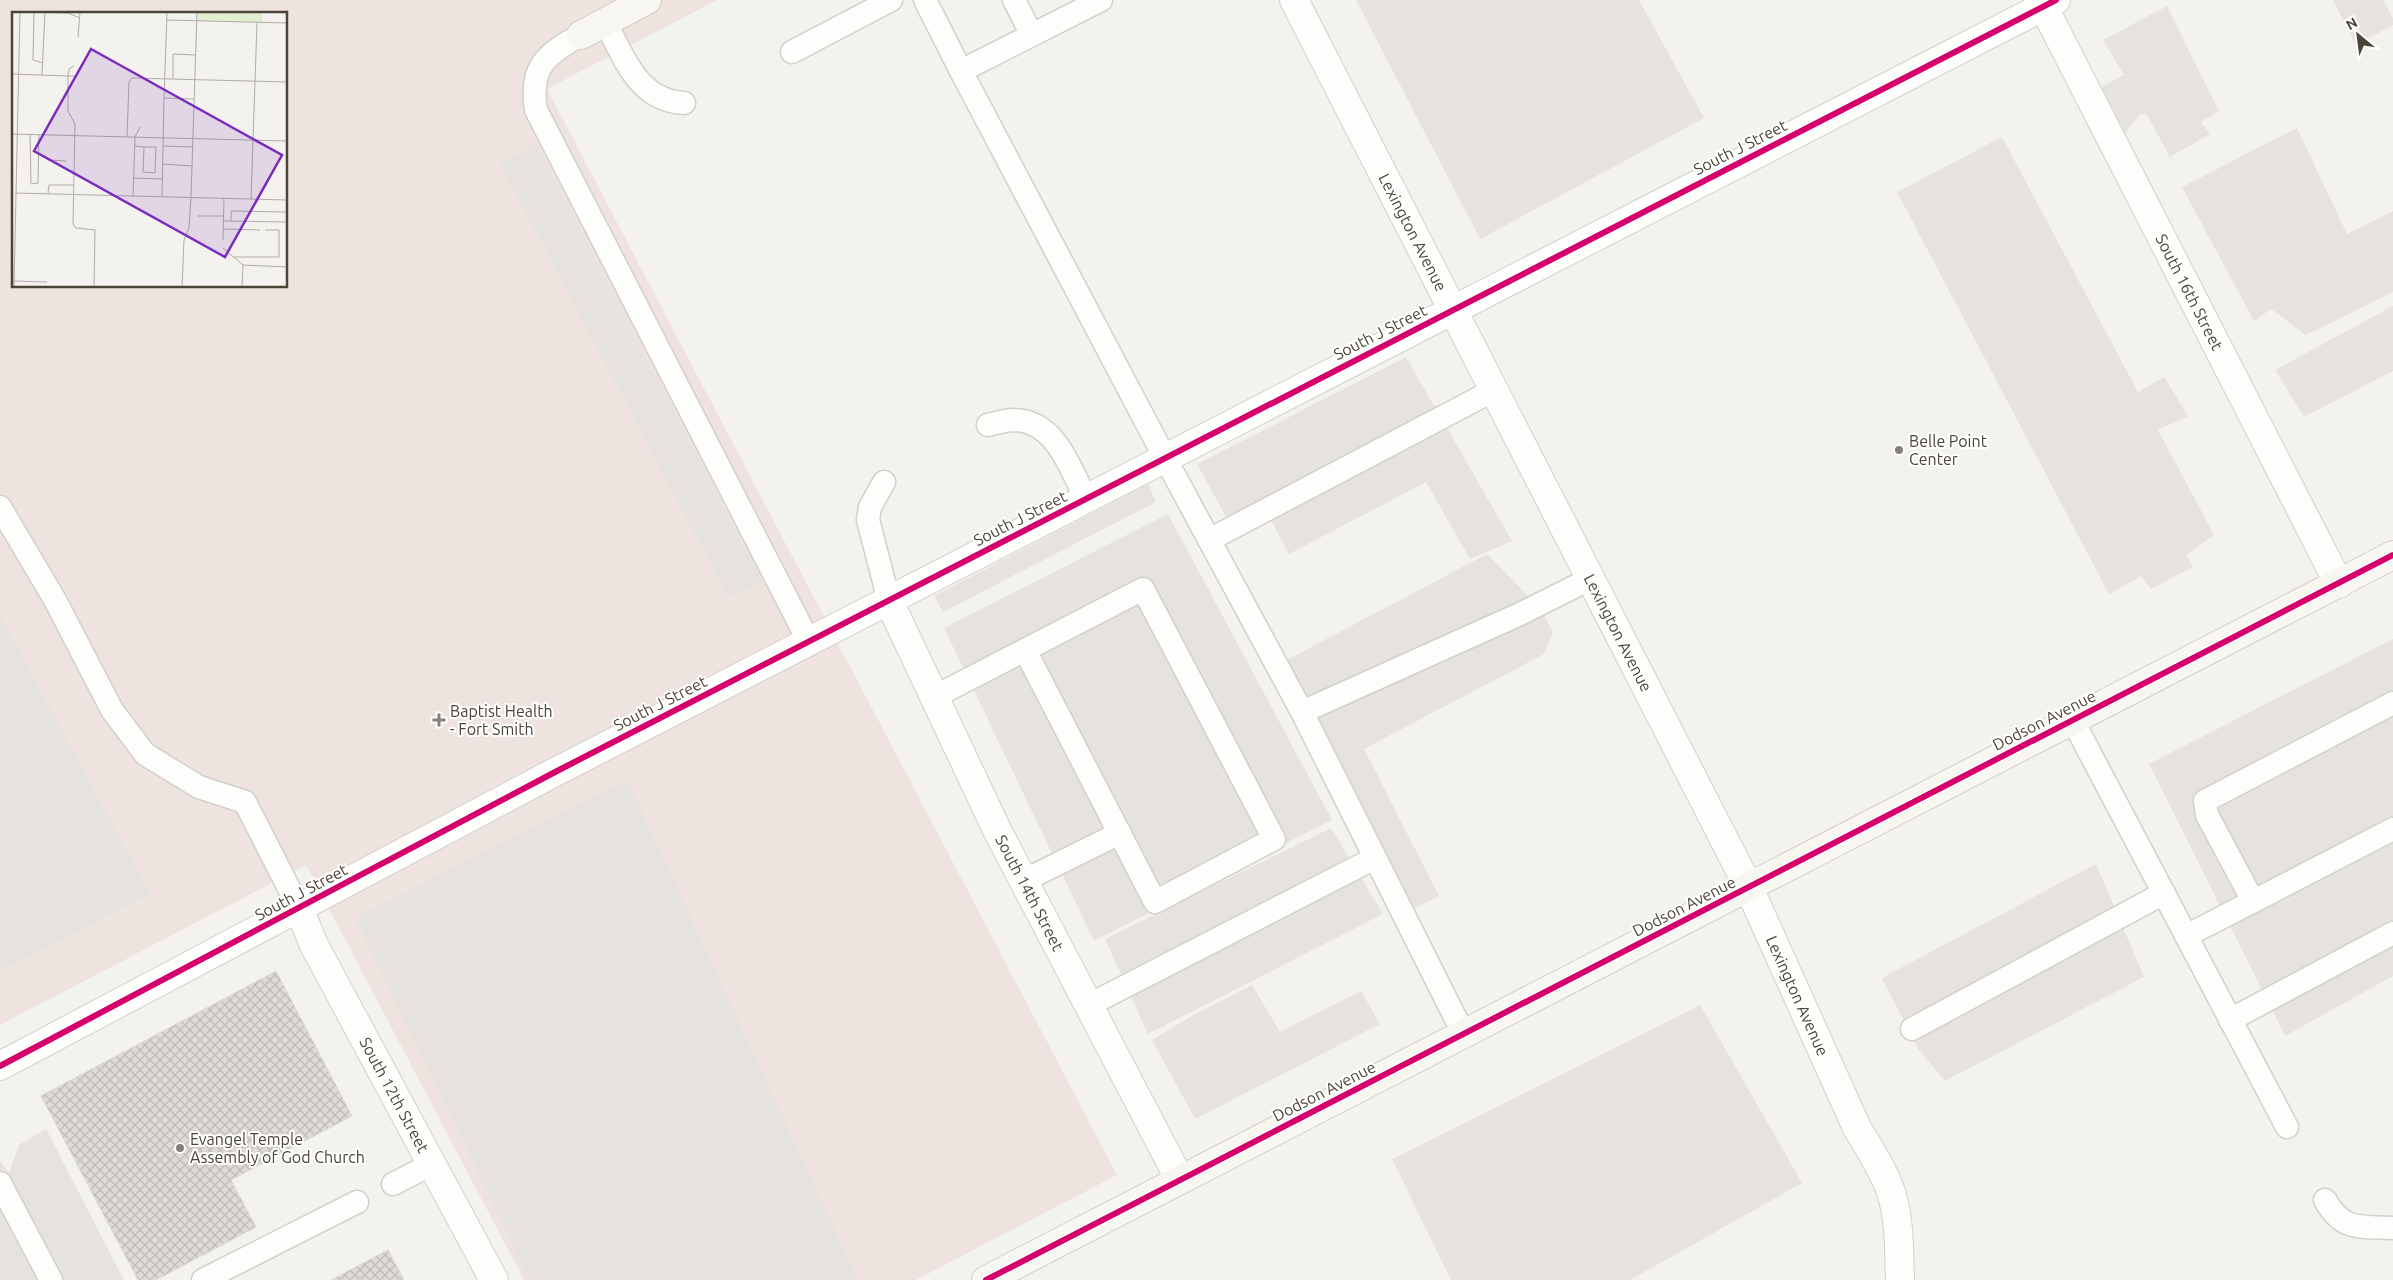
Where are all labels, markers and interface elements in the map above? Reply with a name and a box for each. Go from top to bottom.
north arrow [2333,10,2383,60]
inset map [12,12,288,288]
text: N [2343,14,2360,33]
street label: South J Street [1690,115,1790,178]
street label: Lexington Avenue [1375,170,1451,294]
street label: South 16th Street [2152,231,2227,354]
street label: South J Street [1330,300,1430,363]
place label: Belle Point Center [1909,432,1988,468]
marker: Belle Point Center [1893,444,1905,456]
street label: South J Street [970,486,1070,549]
street label: Lexington Avenue [1581,571,1656,695]
street label: South J Street [610,671,710,734]
street label: Dodson Avenue [1990,686,2098,754]
place label: Baptist Health - Fort Smith [450,702,553,738]
marker: Baptist Health - Fort Smith [432,713,446,727]
street label: South 14th Street [992,832,1068,954]
street label: South J Street [252,860,351,924]
street label: Dodson Avenue [1630,872,1738,940]
street label: Lexington Avenue [1763,933,1832,1059]
street label: South 12th Street [356,1034,433,1156]
street label: Dodson Avenue [1270,1057,1378,1125]
place label: Evangel Temple Assembly of God Church [190,1130,365,1166]
marker: Evangel Temple Assembly of God Church [174,1142,186,1154]

